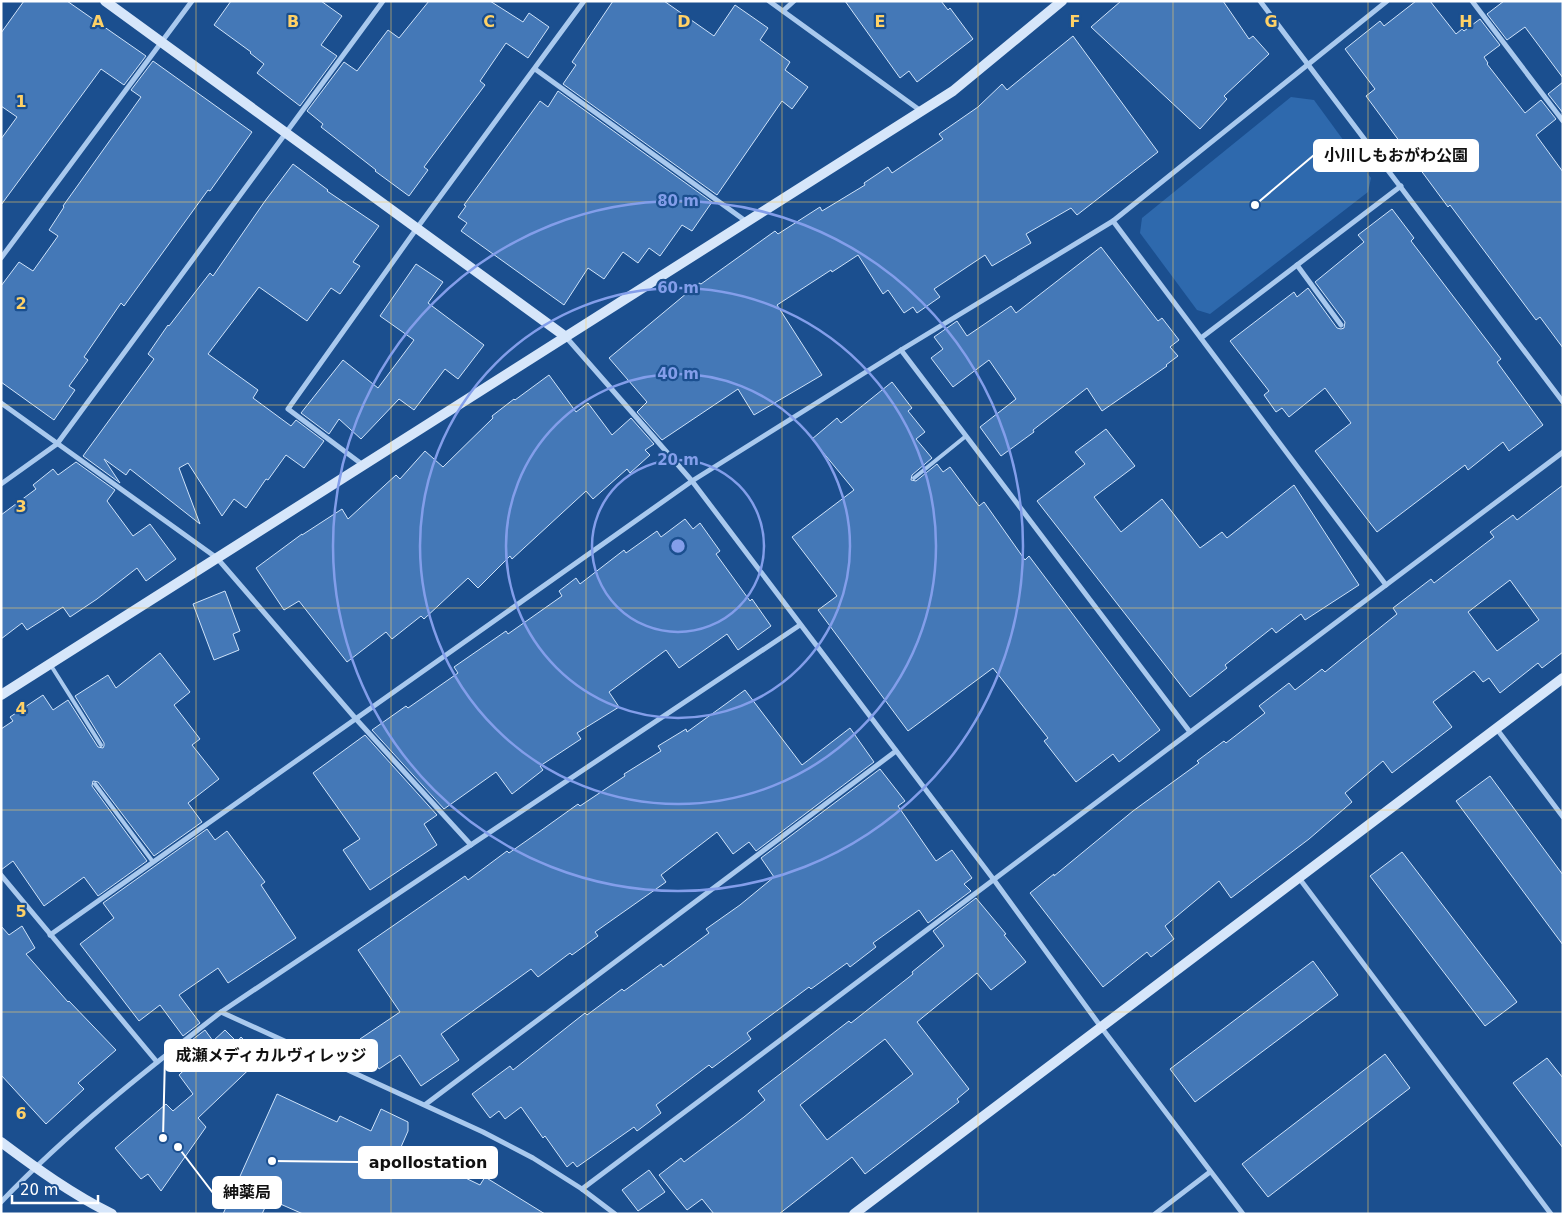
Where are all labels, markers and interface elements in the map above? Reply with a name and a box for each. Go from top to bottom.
text: A [92,12,105,31]
text: B [287,12,299,31]
text: C [483,12,495,31]
text: D [677,12,691,31]
text: E [875,12,885,31]
text: F [1070,12,1080,31]
text: G [1264,12,1278,31]
text: H [1459,12,1473,31]
text: 1 [15,92,27,111]
callout: 小川しもおがわ公園 [1314,140,1478,171]
text: 小川しもおがわ公園 [1324,146,1468,165]
text: 80 m [657,192,699,210]
text: 60 m [657,279,699,297]
text: 2 [15,294,27,313]
text: 40 m [657,365,699,383]
text: 20 m [657,451,699,469]
text: 3 [15,497,27,516]
centre of rings [669,537,687,555]
text: 4 [15,699,27,718]
text: 5 [15,902,27,921]
callout: 成瀬メディカルヴィレッジ [165,1040,377,1071]
text: 成瀬メディカルヴィレッジ [176,1046,366,1065]
text: 6 [15,1104,27,1123]
callout: apollostation [359,1147,497,1178]
text: apollostation [369,1153,487,1172]
scale bar [12,1172,99,1204]
callout: 紳薬局 [213,1177,281,1208]
text: 20 m [20,1181,58,1199]
text: 紳薬局 [223,1183,271,1202]

